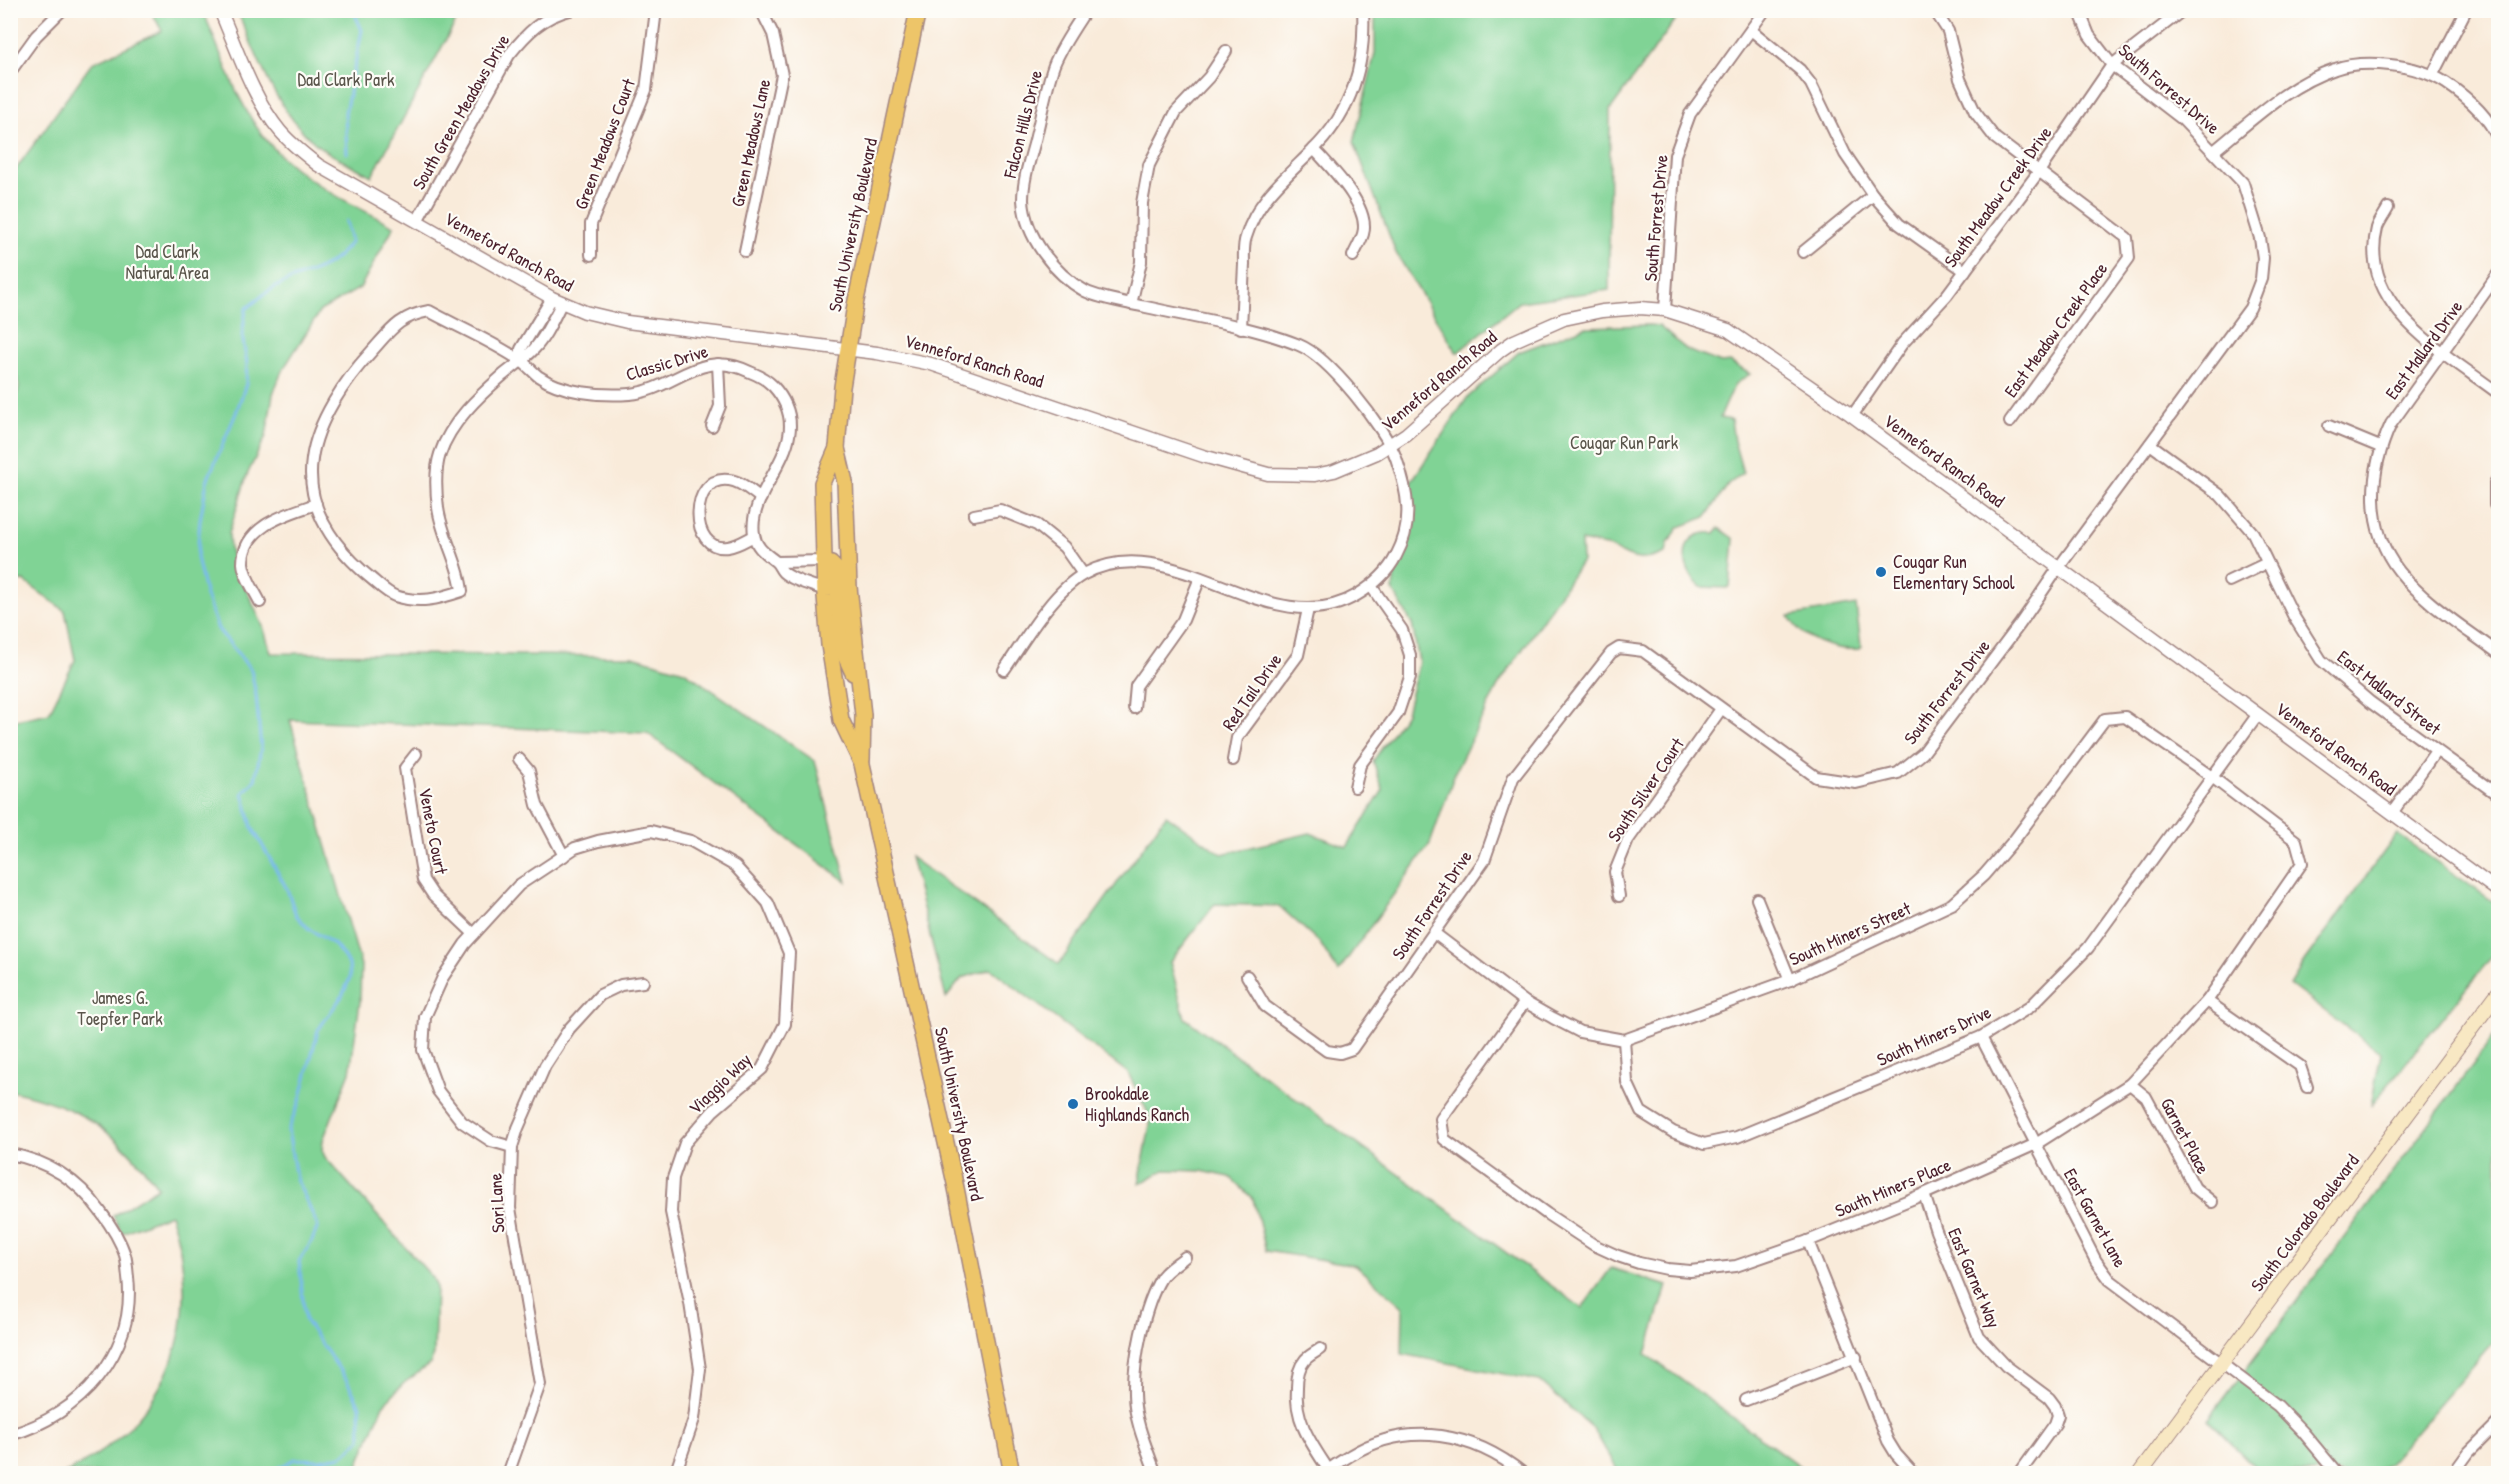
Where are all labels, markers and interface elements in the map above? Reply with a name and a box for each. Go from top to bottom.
street label: South Green Meadows Drive [406,30,515,194]
street label: South Forrest Drive [2113,38,2225,140]
park label: Dad Clark Park [297,67,395,92]
street label: Falcon Hills Drive [997,67,1048,181]
street label: Green Meadows Court [568,74,641,213]
street label: Green Meadows Lane [725,77,776,209]
street label: South Meadow Creek Drive [1938,121,2057,272]
street label: South University Boulevard [822,136,883,314]
street label: South Forrest Drive [1638,154,1673,282]
street label: Venneford Ranch Road [440,206,578,297]
park label: Dad Clark Natural Area [126,239,208,285]
street label: East Meadow Creek Place [1998,257,2113,402]
street label: East Mallard Drive [2379,295,2468,404]
street label: Venneford Ranch Road [1375,325,1502,436]
street label: Venneford Ranch Road [902,328,1047,394]
street label: Classic Drive [623,338,711,387]
street label: Venneford Ranch Road [1879,408,2010,513]
park label: Cougar Run Park [1570,430,1679,455]
place label: Cougar Run Elementary School [1893,549,2015,595]
marker: Cougar Run Elementary School [1874,565,1888,579]
street label: South Forrest Drive [1898,634,1995,749]
street label: East Mallard Street [2332,644,2447,741]
street label: Red Tail Drive [1216,648,1287,735]
street label: Venneford Ranch Road [2271,696,2402,801]
street label: South Silver Court [1602,732,1690,847]
street label: Veneto Court [413,786,454,877]
street label: South Forrest Drive [1386,845,1477,964]
street label: South Miners Street [1785,895,1915,972]
park label: James G. Toepfer Park [77,985,163,1031]
street label: South Miners Drive [1873,999,1995,1072]
street label: South University Boulevard [929,1025,990,1203]
street label: Viaggio Way [683,1047,757,1120]
place label: Brookdale Highlands Ranch [1085,1081,1189,1127]
street label: Garnet Place [2155,1093,2216,1178]
marker: Brookdale Highlands Ranch [1066,1097,1080,1111]
street label: South Colorado Boulevard [2245,1149,2365,1296]
street label: South Miners Place [1831,1152,1954,1223]
street label: East Garnet Lane [2058,1164,2133,1272]
street label: Sori Lane [482,1173,511,1233]
street label: East Garnet Way [1942,1224,2007,1332]

